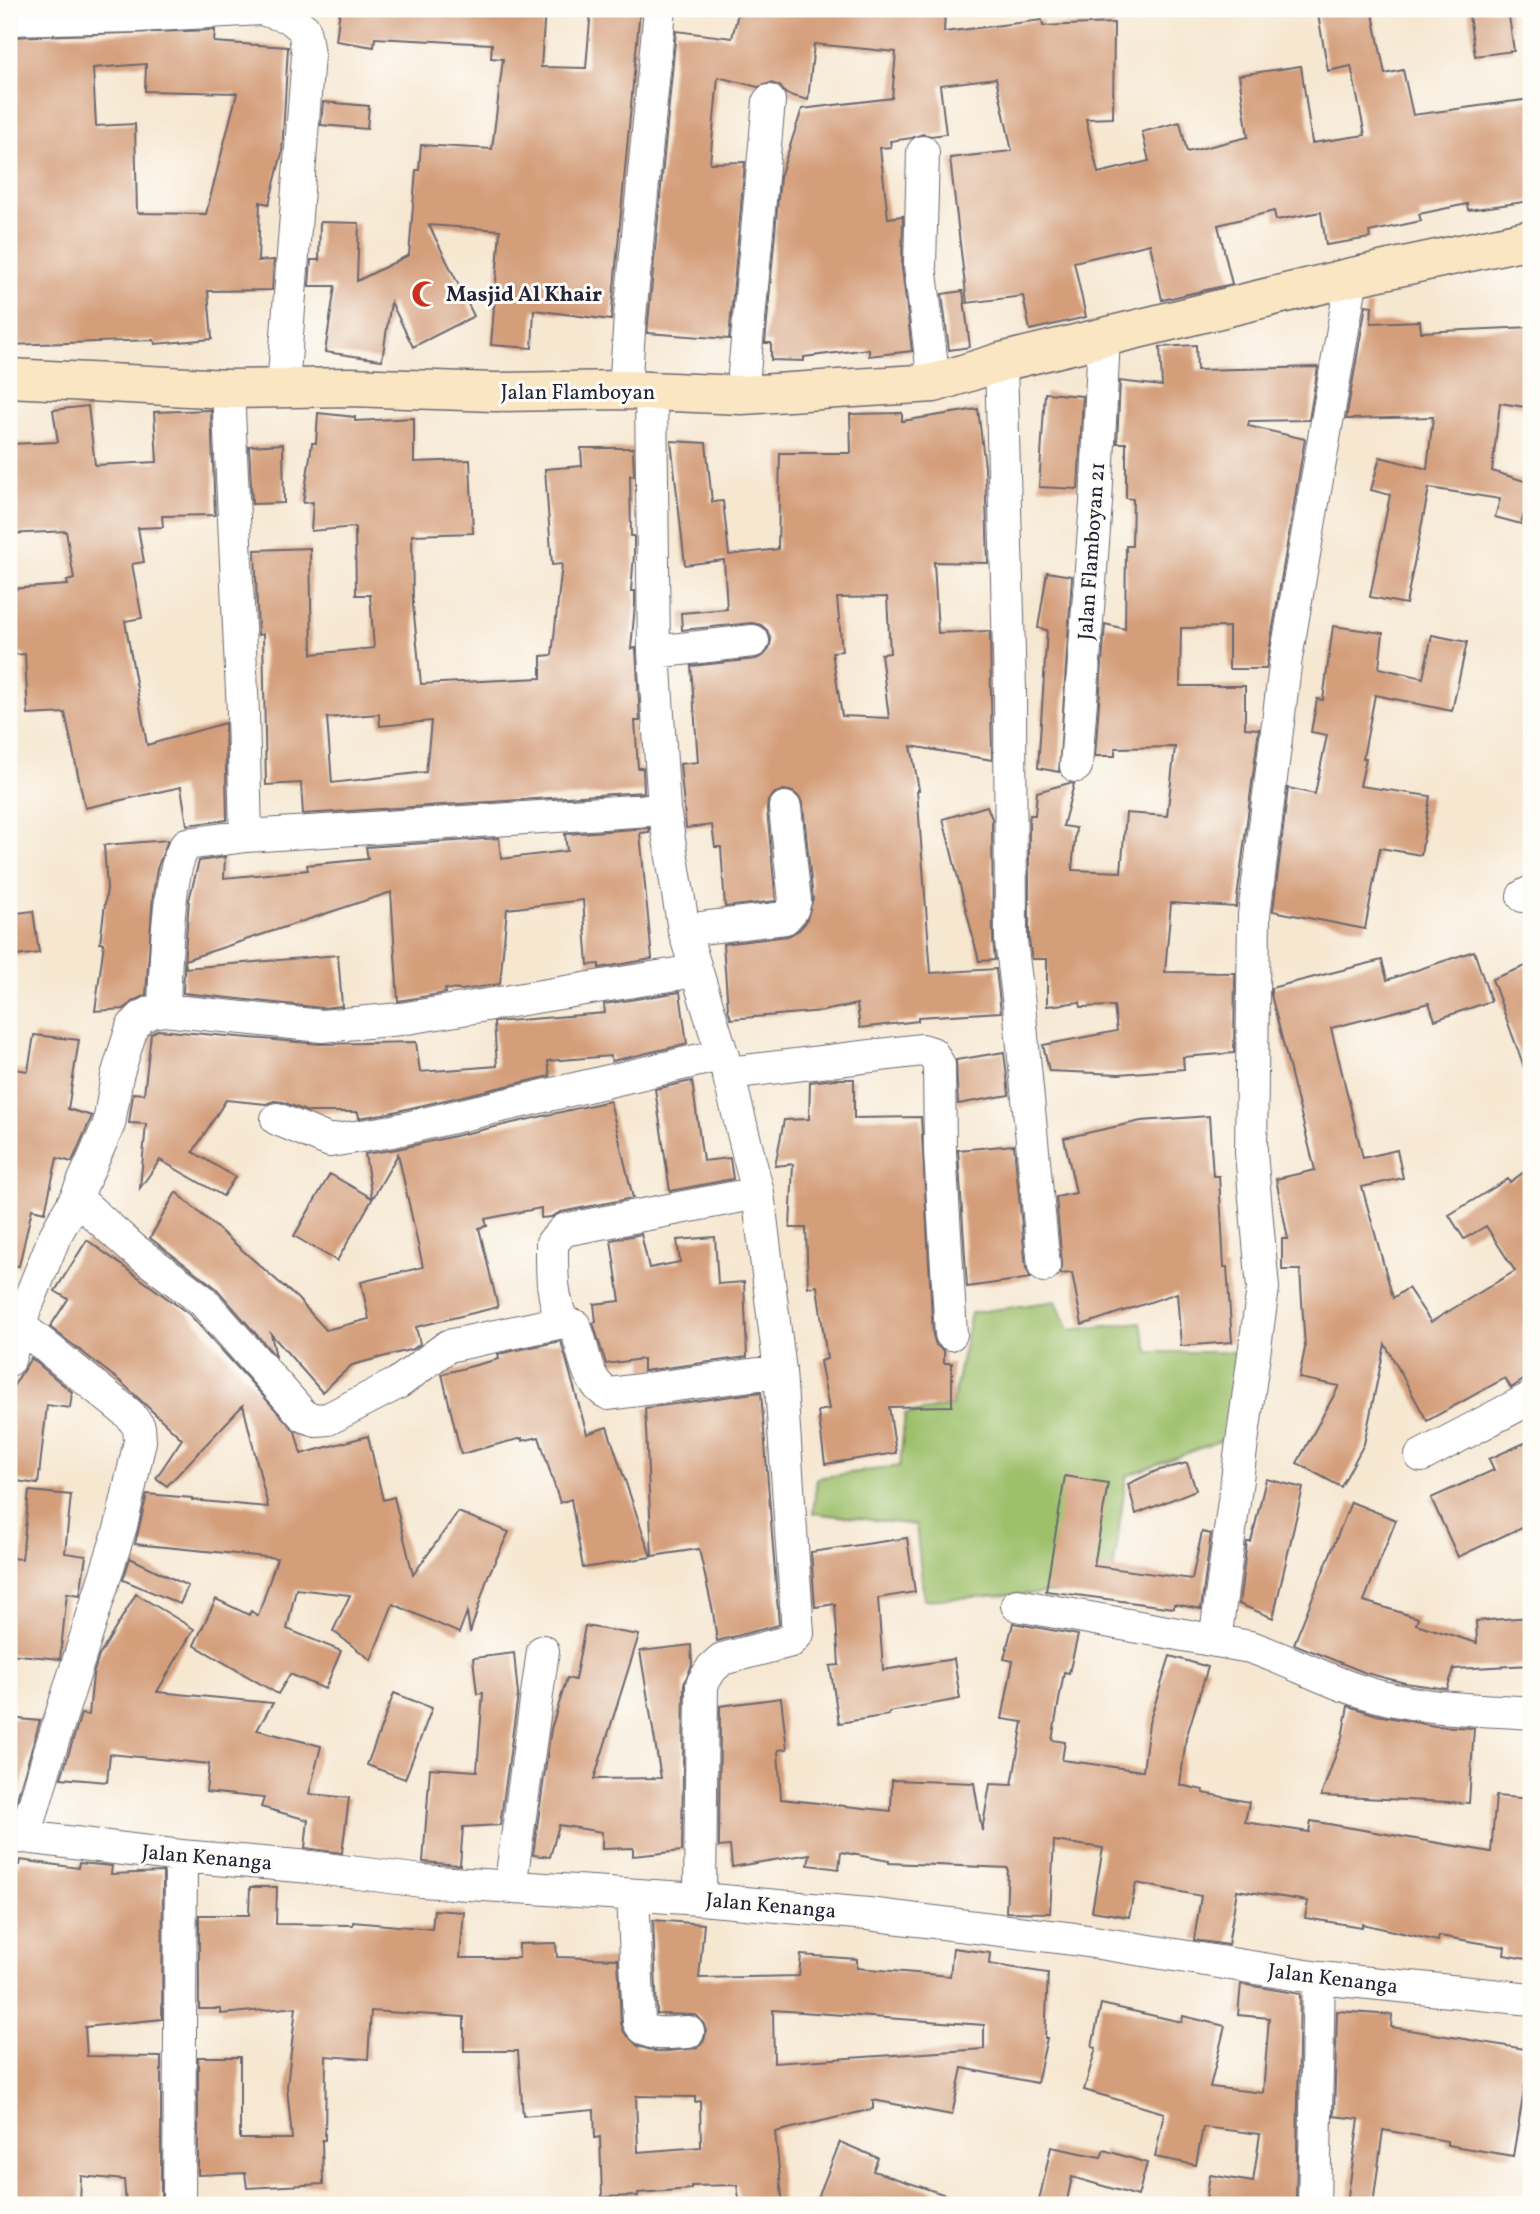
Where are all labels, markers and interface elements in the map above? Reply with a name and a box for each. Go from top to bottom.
mosque icon: Masjid Al Khair [410,279,440,309]
place label: Masjid Al Khair [446,281,602,310]
street label: Jalan Flamboyan [501,379,655,408]
street label: Jalan Flamboyan 21 [1072,461,1113,641]
street label: Jalan Kenanga [140,1838,273,1879]
street label: Jalan Kenanga [704,1886,837,1927]
street label: Jalan Kenanga [1266,1957,1400,2002]

